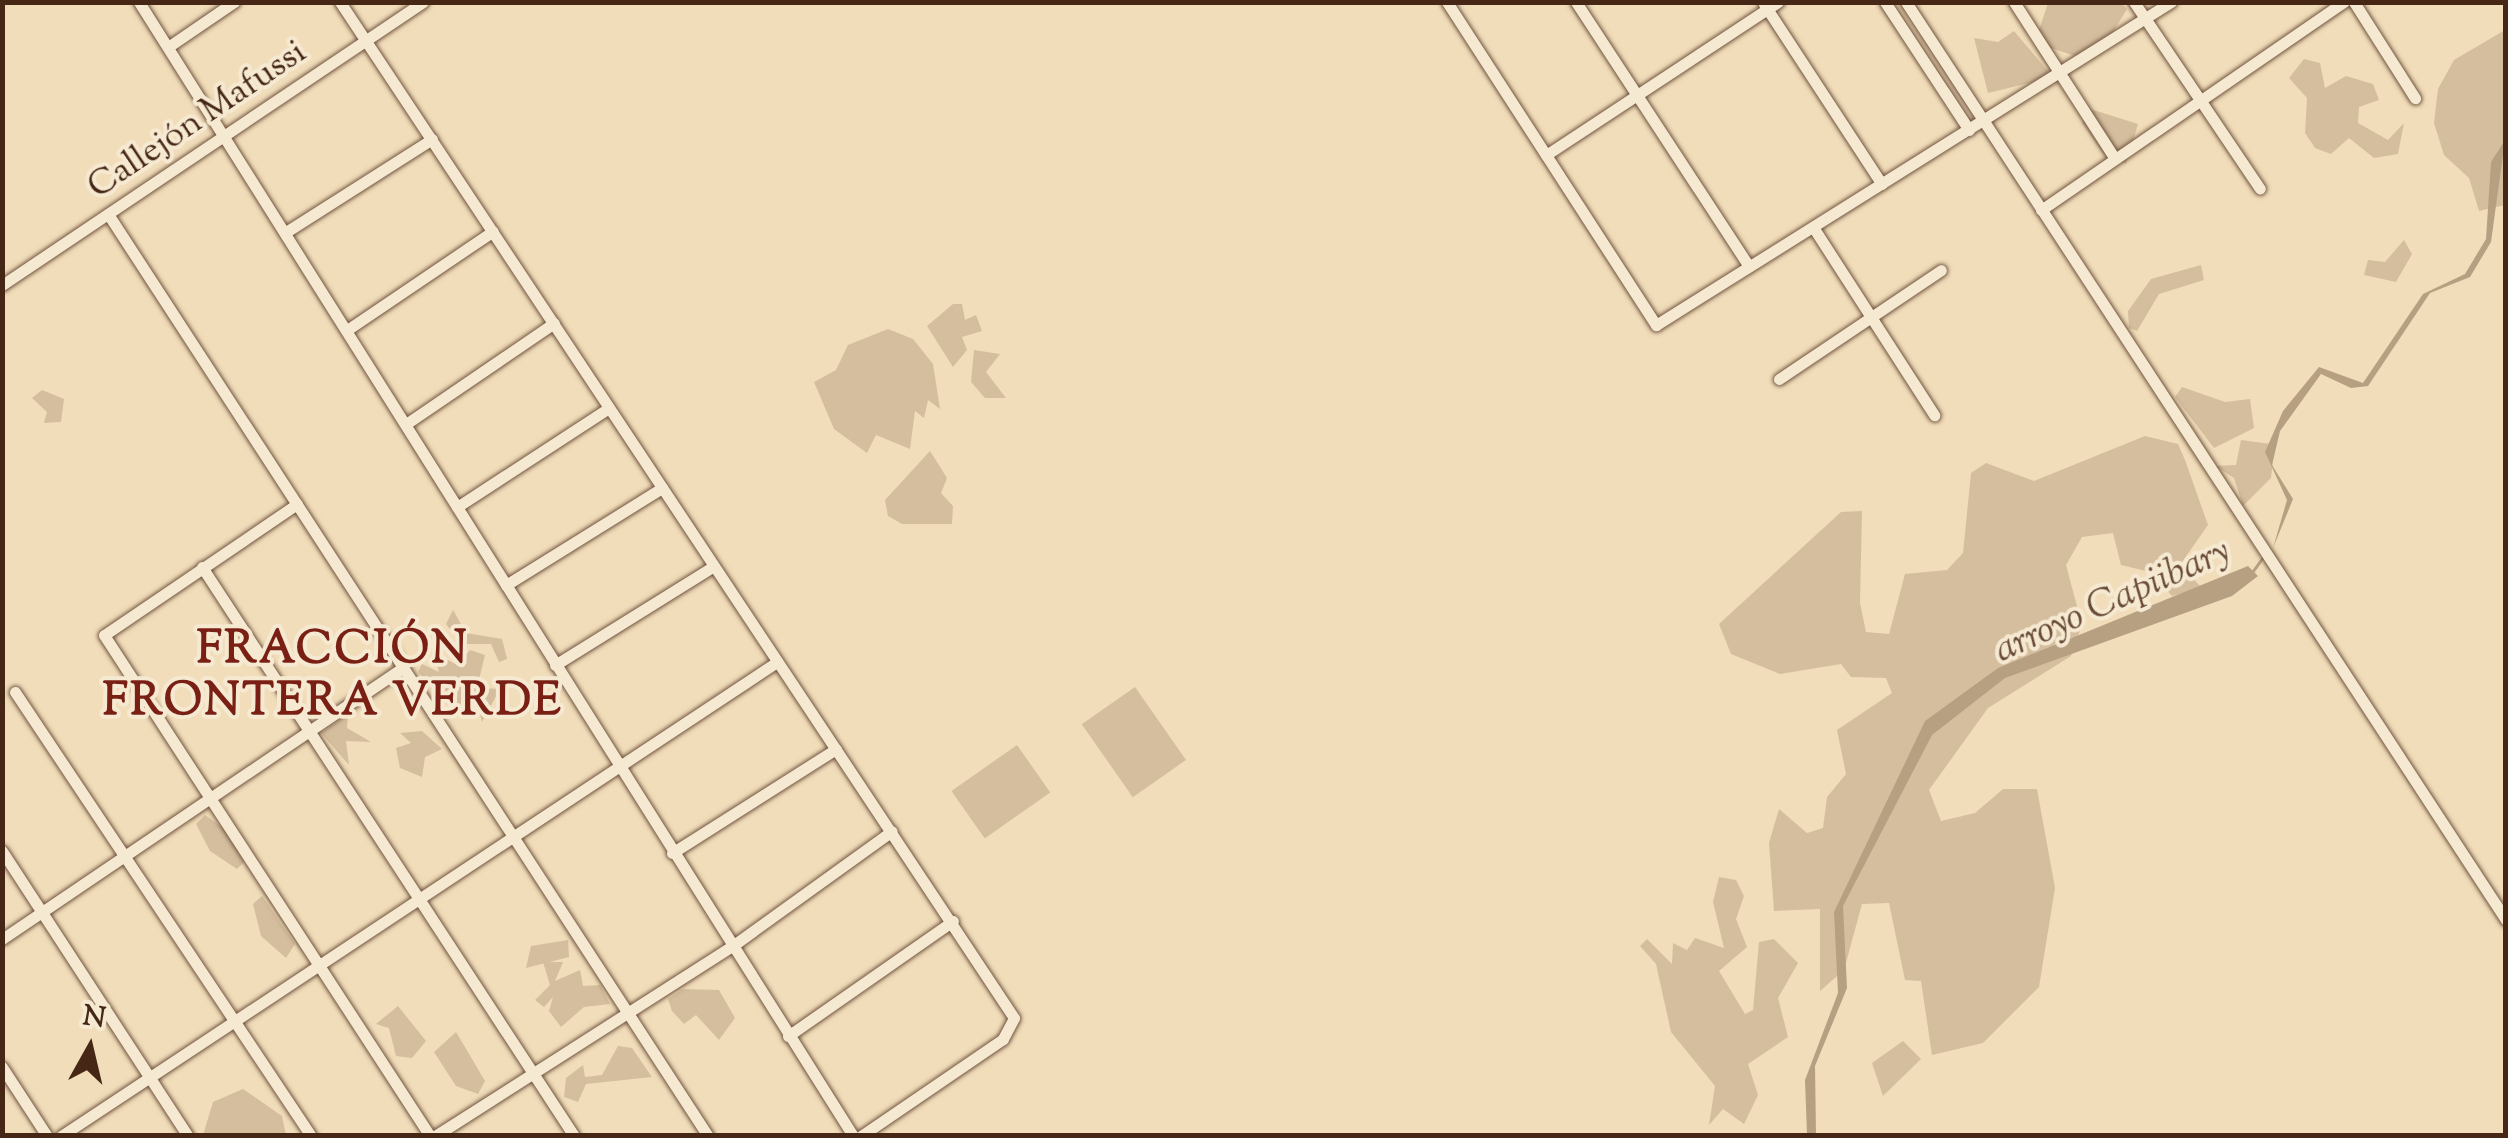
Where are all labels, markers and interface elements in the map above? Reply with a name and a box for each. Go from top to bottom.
street label: Callejón Mafussi [81,33,315,209]
water label: arroyo Capiibary [1988,531,2238,675]
district label: FRACCIÓN FRONTERA VERDE [103,625,563,731]
text: N [80,997,108,1040]
north arrow [40,998,140,1098]

